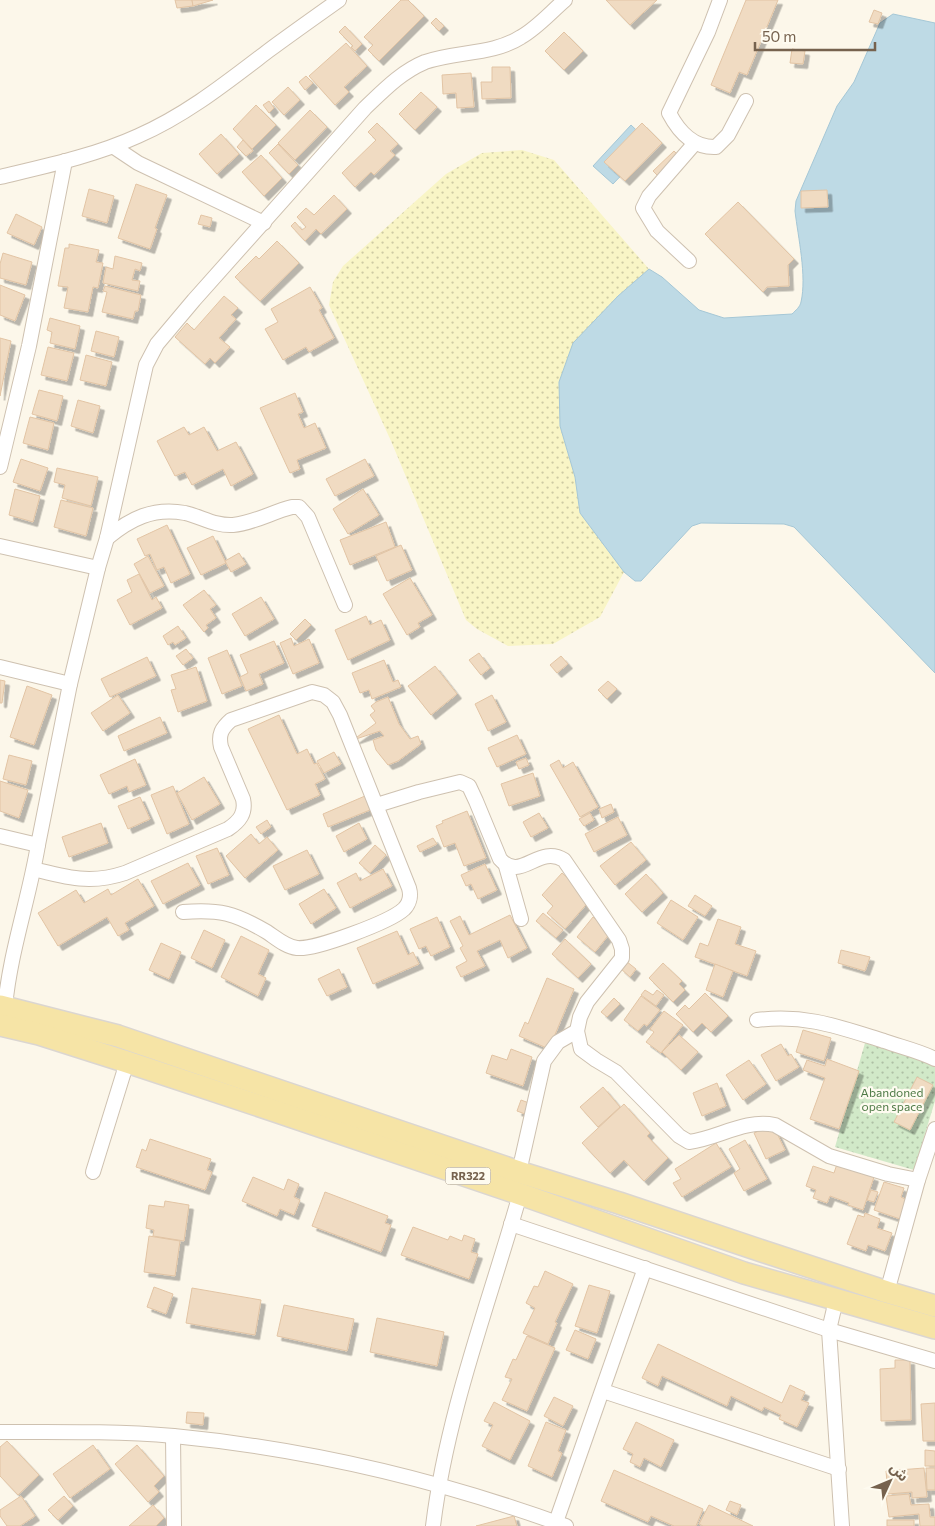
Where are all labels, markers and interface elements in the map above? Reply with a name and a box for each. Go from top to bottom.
scale bar [755,20,875,52]
text: 50 m [762,27,796,45]
park label: Abandoned open space [861,1085,923,1113]
road number: RR322 [446,1168,490,1184]
north arrow [865,1456,915,1506]
text: ش [887,1459,912,1484]

